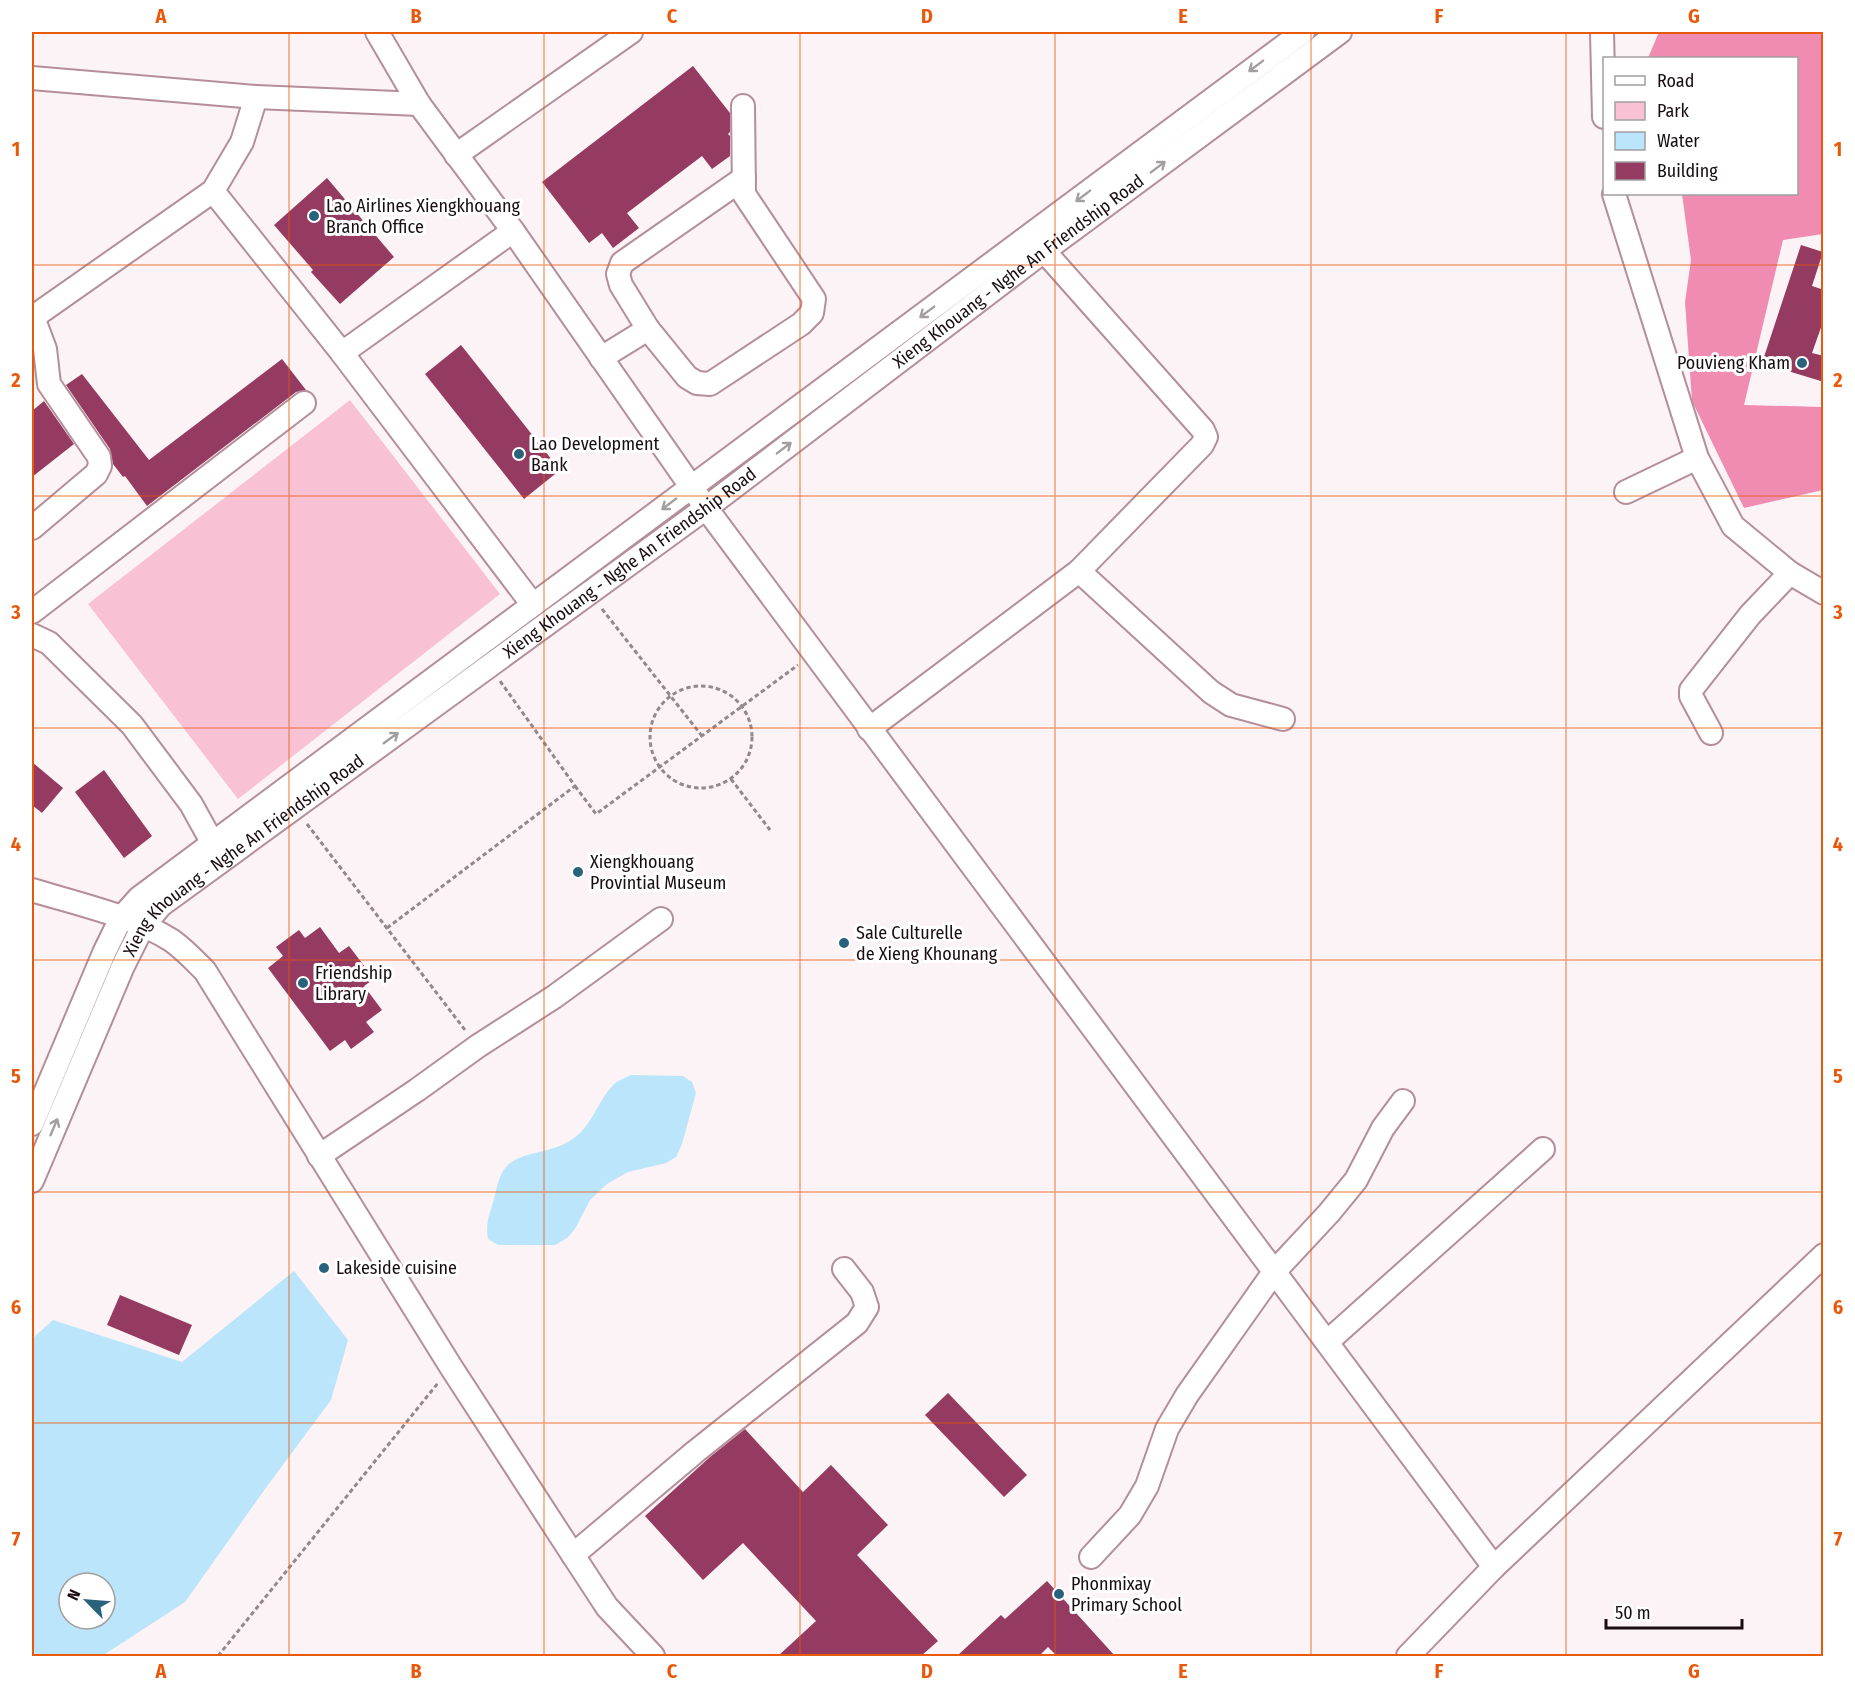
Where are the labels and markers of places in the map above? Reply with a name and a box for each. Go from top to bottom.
place label: Lao Airlines Xiengkhouang Branch Office [326,195,520,238]
marker: Lao Airlines Xiengkhouang Branch Office [307,209,321,223]
place label: Pouvieng Kham [1677,352,1790,374]
marker: Pouvieng Kham [1795,356,1809,370]
place label: Lao Development Bank [531,433,659,476]
marker: Lao Development Bank [512,447,526,461]
place label: Xiengkhouang Provintial Museum [590,851,726,894]
marker: Xiengkhouang Provintial Museum [571,865,585,879]
place label: Sale Culturelle de Xieng Khounang [856,922,998,965]
marker: Sale Culturelle de Xieng Khounang [837,936,851,950]
place label: Friendship Library [315,962,392,1005]
marker: Friendship Library [296,976,310,990]
place label: Lakeside cuisine [336,1257,457,1279]
marker: Lakeside cuisine [317,1261,331,1275]
place label: Phonmixay Primary School [1071,1573,1182,1616]
marker: Phonmixay Primary School [1052,1587,1066,1601]

